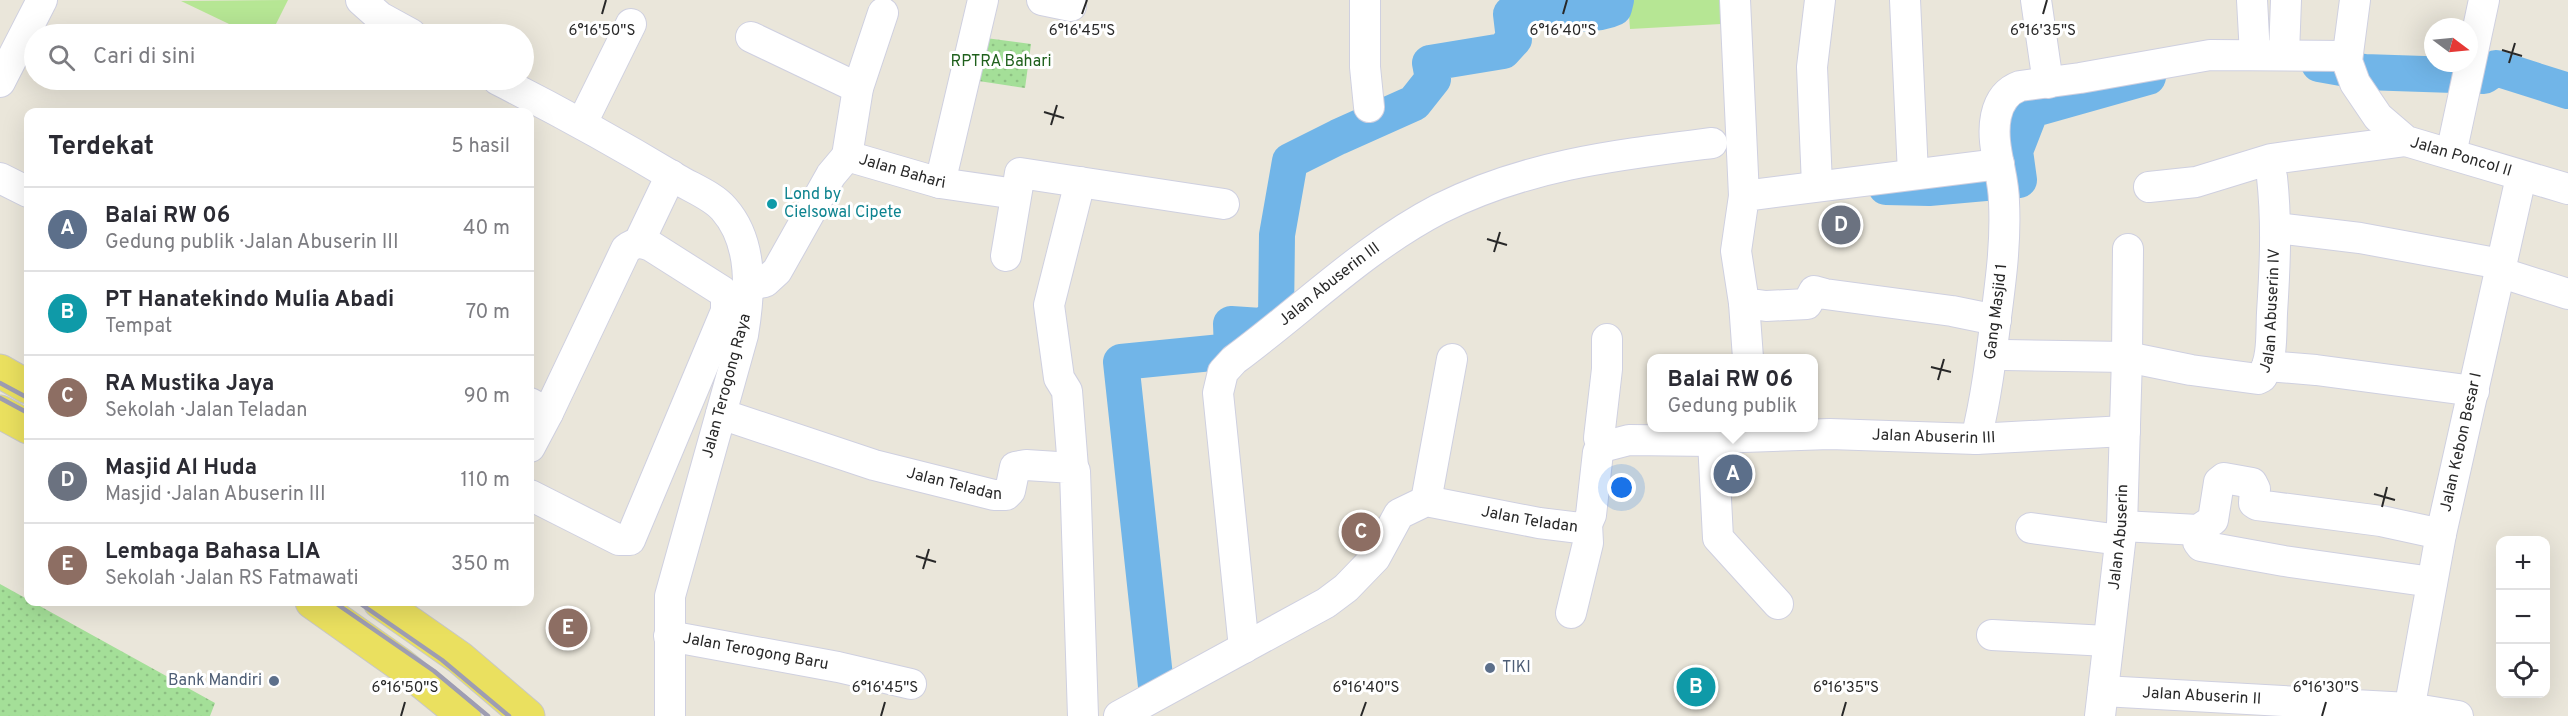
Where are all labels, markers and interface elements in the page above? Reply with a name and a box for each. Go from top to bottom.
north arrow [2424,18,2478,72]
text: 6°16'50"S [569,22,635,41]
text: 6°16'45"S [1049,22,1115,41]
text: 6°16'40"S [1530,22,1596,41]
text: 6°16'35"S [2010,22,2076,41]
search box [24,24,534,90]
icon: search [45,41,78,74]
text: Cari di sini [93,44,195,71]
park label: RPTRA Bahari [951,52,1051,72]
text: Terdekat [48,131,154,164]
street label: Jalan Poncol II [2408,133,2514,182]
text: 5 hasil [451,134,510,160]
street label: Jalan Bahari [856,150,947,194]
place label: Lond by Cielsowal Cipete [784,185,902,223]
marker: Lond by Cielsowal Cipete [765,197,779,211]
pin: D [1822,202,1860,248]
text: Balai RW 06 [105,203,230,230]
text: A [60,216,75,242]
text: 40 m [463,216,510,242]
text: Gedung publik · Jalan Abuserin III [105,230,399,256]
street label: Jalan Abuserin III [1275,238,1384,331]
street label: Jalan Abuserin IV [2255,248,2285,376]
street label: Gang Masjid 1 [1981,263,2012,361]
text: PT Hanatekindo Mulia Abadi [105,287,394,314]
text: B [61,300,74,326]
text: 70 m [466,300,510,326]
street label: Jalan Terogong Raya [698,311,756,461]
text: Tempat [105,314,172,340]
popup [1647,354,1818,432]
text: Balai RW 06 [1668,367,1793,394]
text: RA Mustika Jaya [105,371,274,398]
street label: Jalan Kebon Besar I [2436,371,2487,514]
text: C [61,384,74,410]
text: 90 m [464,384,510,410]
text: Gedung publik [1668,394,1797,420]
text: Sekolah · Jalan Teladan [105,398,308,424]
street label: Jalan Abuserin III [1872,425,1996,449]
pin: A [1714,452,1752,496]
text: Masjid Al Huda [105,455,257,482]
street label: Jalan Teladan [904,463,1002,505]
text: D [60,468,75,494]
text: 110 m [461,468,510,494]
your location [1607,473,1636,502]
text: Masjid · Jalan Abuserin III [105,482,326,508]
street label: Jalan Abuserin [2105,484,2133,591]
street label: Jalan Teladan [1479,502,1579,538]
pin: C [1342,510,1380,554]
map controls [2496,536,2550,698]
button: + [2496,536,2550,590]
text: Lembaga Bahasa LIA [105,539,320,566]
text: E [61,552,74,578]
text: 350 m [451,552,510,578]
text: Sekolah · Jalan RS Fatmawati [105,566,359,592]
button: − [2496,590,2550,644]
pin: E [548,606,588,650]
street label: Jalan Terogong Baru [681,629,830,675]
button: locate [2496,644,2550,698]
place label: TIKI [1502,658,1531,678]
marker: TIKI [1483,661,1497,675]
pin: B [1676,664,1716,710]
place label: Bank Mandiri [168,671,262,691]
marker: Bank Mandiri [267,674,281,688]
text: 6°16'50"S [372,679,438,698]
text: 6°16'45"S [852,679,918,698]
text: 6°16'40"S [1333,679,1399,698]
text: 6°16'35"S [1813,679,1879,698]
text: 6°16'30"S [2293,679,2359,698]
street label: Jalan Abuserin II [2142,683,2262,710]

